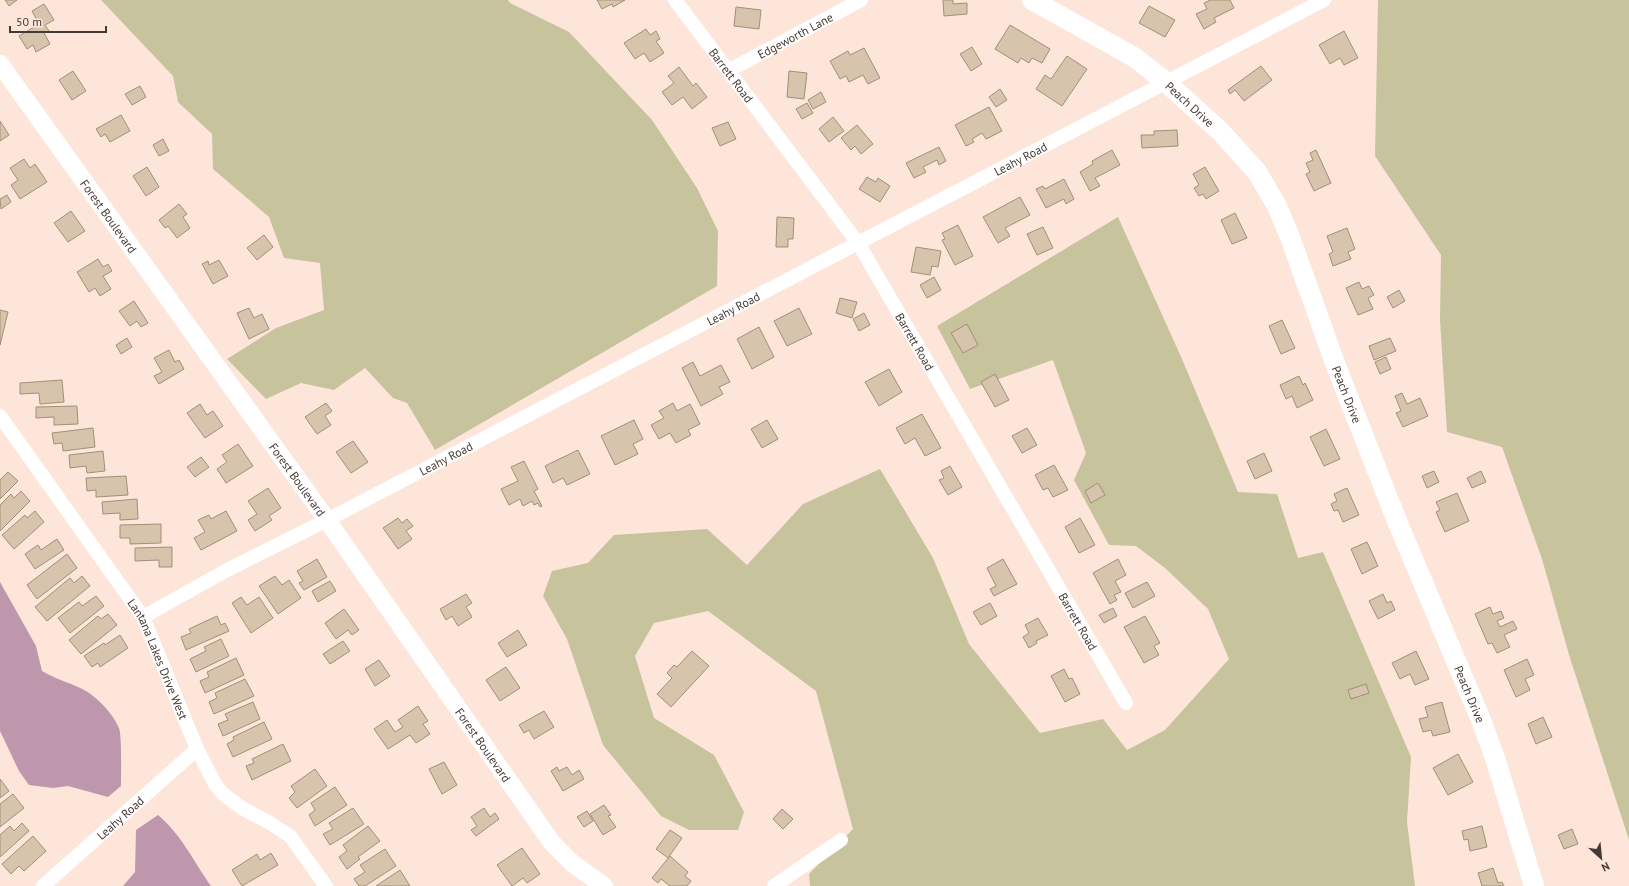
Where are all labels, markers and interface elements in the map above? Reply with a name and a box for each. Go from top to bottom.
scale bar [10,8,106,34]
street label: Edgeworth Lane [755,9,835,61]
text: 50 m [16,14,42,29]
street label: Barrett Road [706,45,757,105]
street label: Peach Drive [1163,78,1218,130]
street label: Leahy Road [991,138,1049,178]
street label: Forest Boulevard [78,176,140,256]
street label: Leahy Road [704,288,762,328]
street label: Barrett Road [893,310,938,373]
street label: Peach Drive [1329,363,1365,425]
street label: Leahy Road [417,438,475,478]
street label: Forest Boulevard [266,440,329,519]
street label: Barrett Road [1056,590,1101,653]
street label: Lantana Lakes Drive West [125,595,191,721]
street label: Peach Drive [1451,663,1489,725]
street label: Forest Boulevard [453,705,515,785]
street label: Leahy Road [93,793,147,842]
north arrow [1581,838,1621,878]
text: N [1599,859,1612,875]

